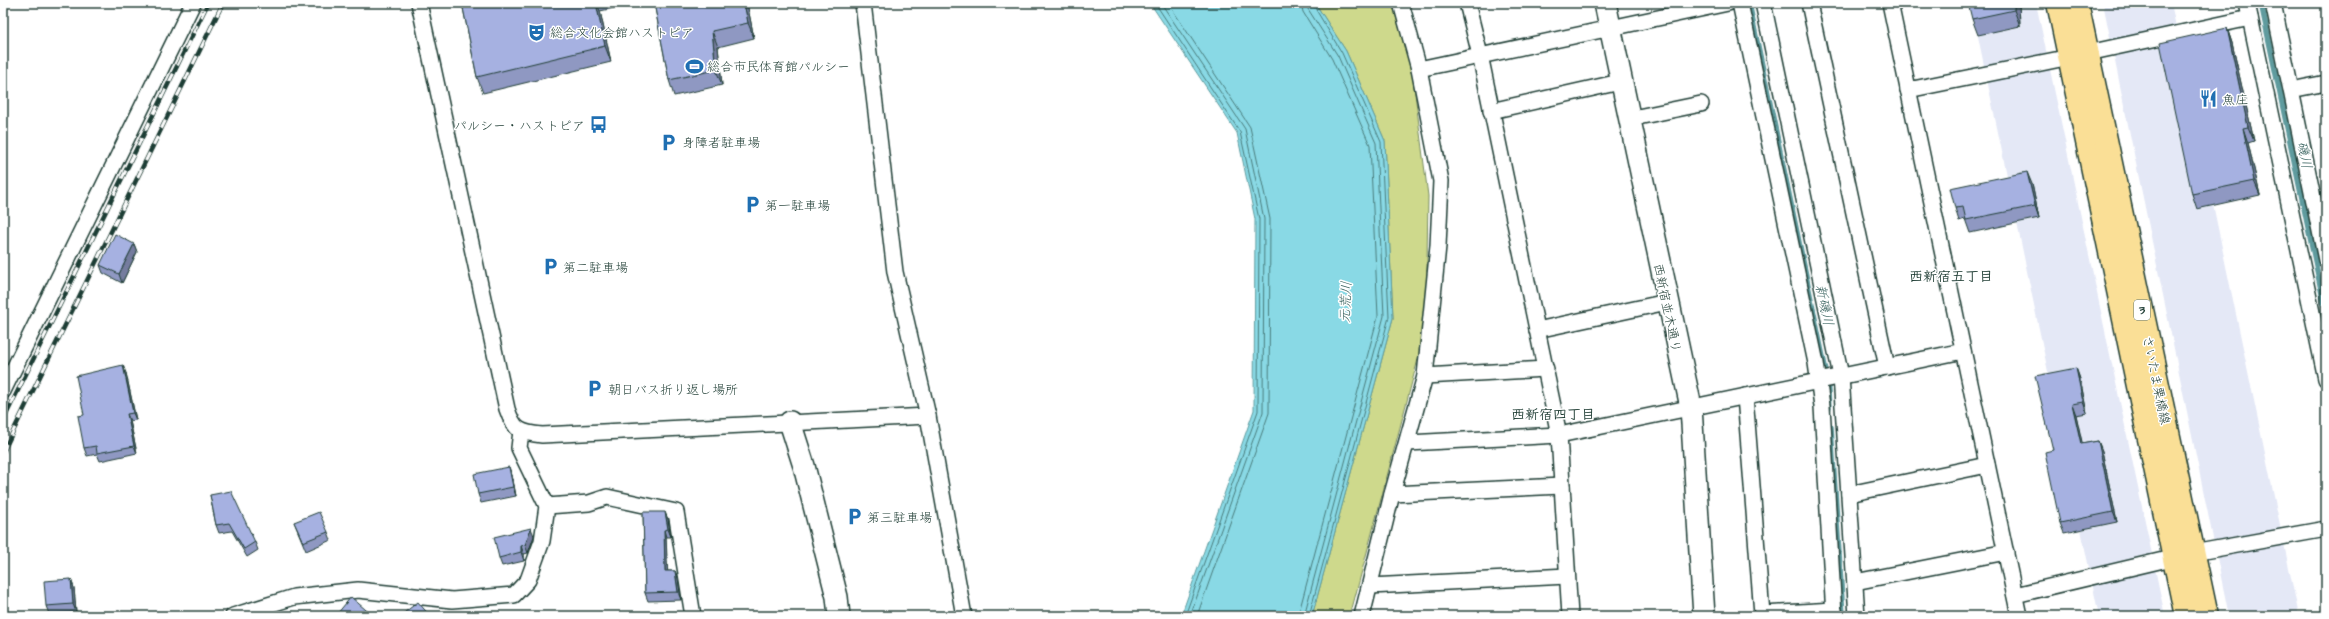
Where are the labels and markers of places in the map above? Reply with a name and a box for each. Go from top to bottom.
theatre icon: 総合文化会館ハストピア [527,22,547,42]
place label: 総合文化会館ハストピア [550,24,694,42]
sports icon: 総合市民体育館パルシー [684,56,704,76]
place label: 総合市民体育館パルシー [707,58,850,76]
restaurant icon: 魚庄 [2199,89,2219,109]
place label: 魚庄 [2222,91,2248,109]
bus stop icon: パルシー・ハストピア [588,115,608,135]
place label: パルシー・ハストピア [454,117,585,135]
parking icon: 身障者駐車場 [659,132,679,152]
place label: 身障者駐車場 [682,134,760,152]
parking icon: 第一駐車場 [742,195,762,215]
place label: 第一駐車場 [765,197,830,215]
parking icon: 第二駐車場 [540,257,560,277]
place label: 第二駐車場 [563,259,628,277]
parking icon: 朝日バス折り返し場所 [585,379,605,399]
place label: 朝日バス折り返し場所 [608,381,738,399]
parking icon: 第三駐車場 [844,507,864,527]
place label: 第三駐車場 [867,509,932,527]

